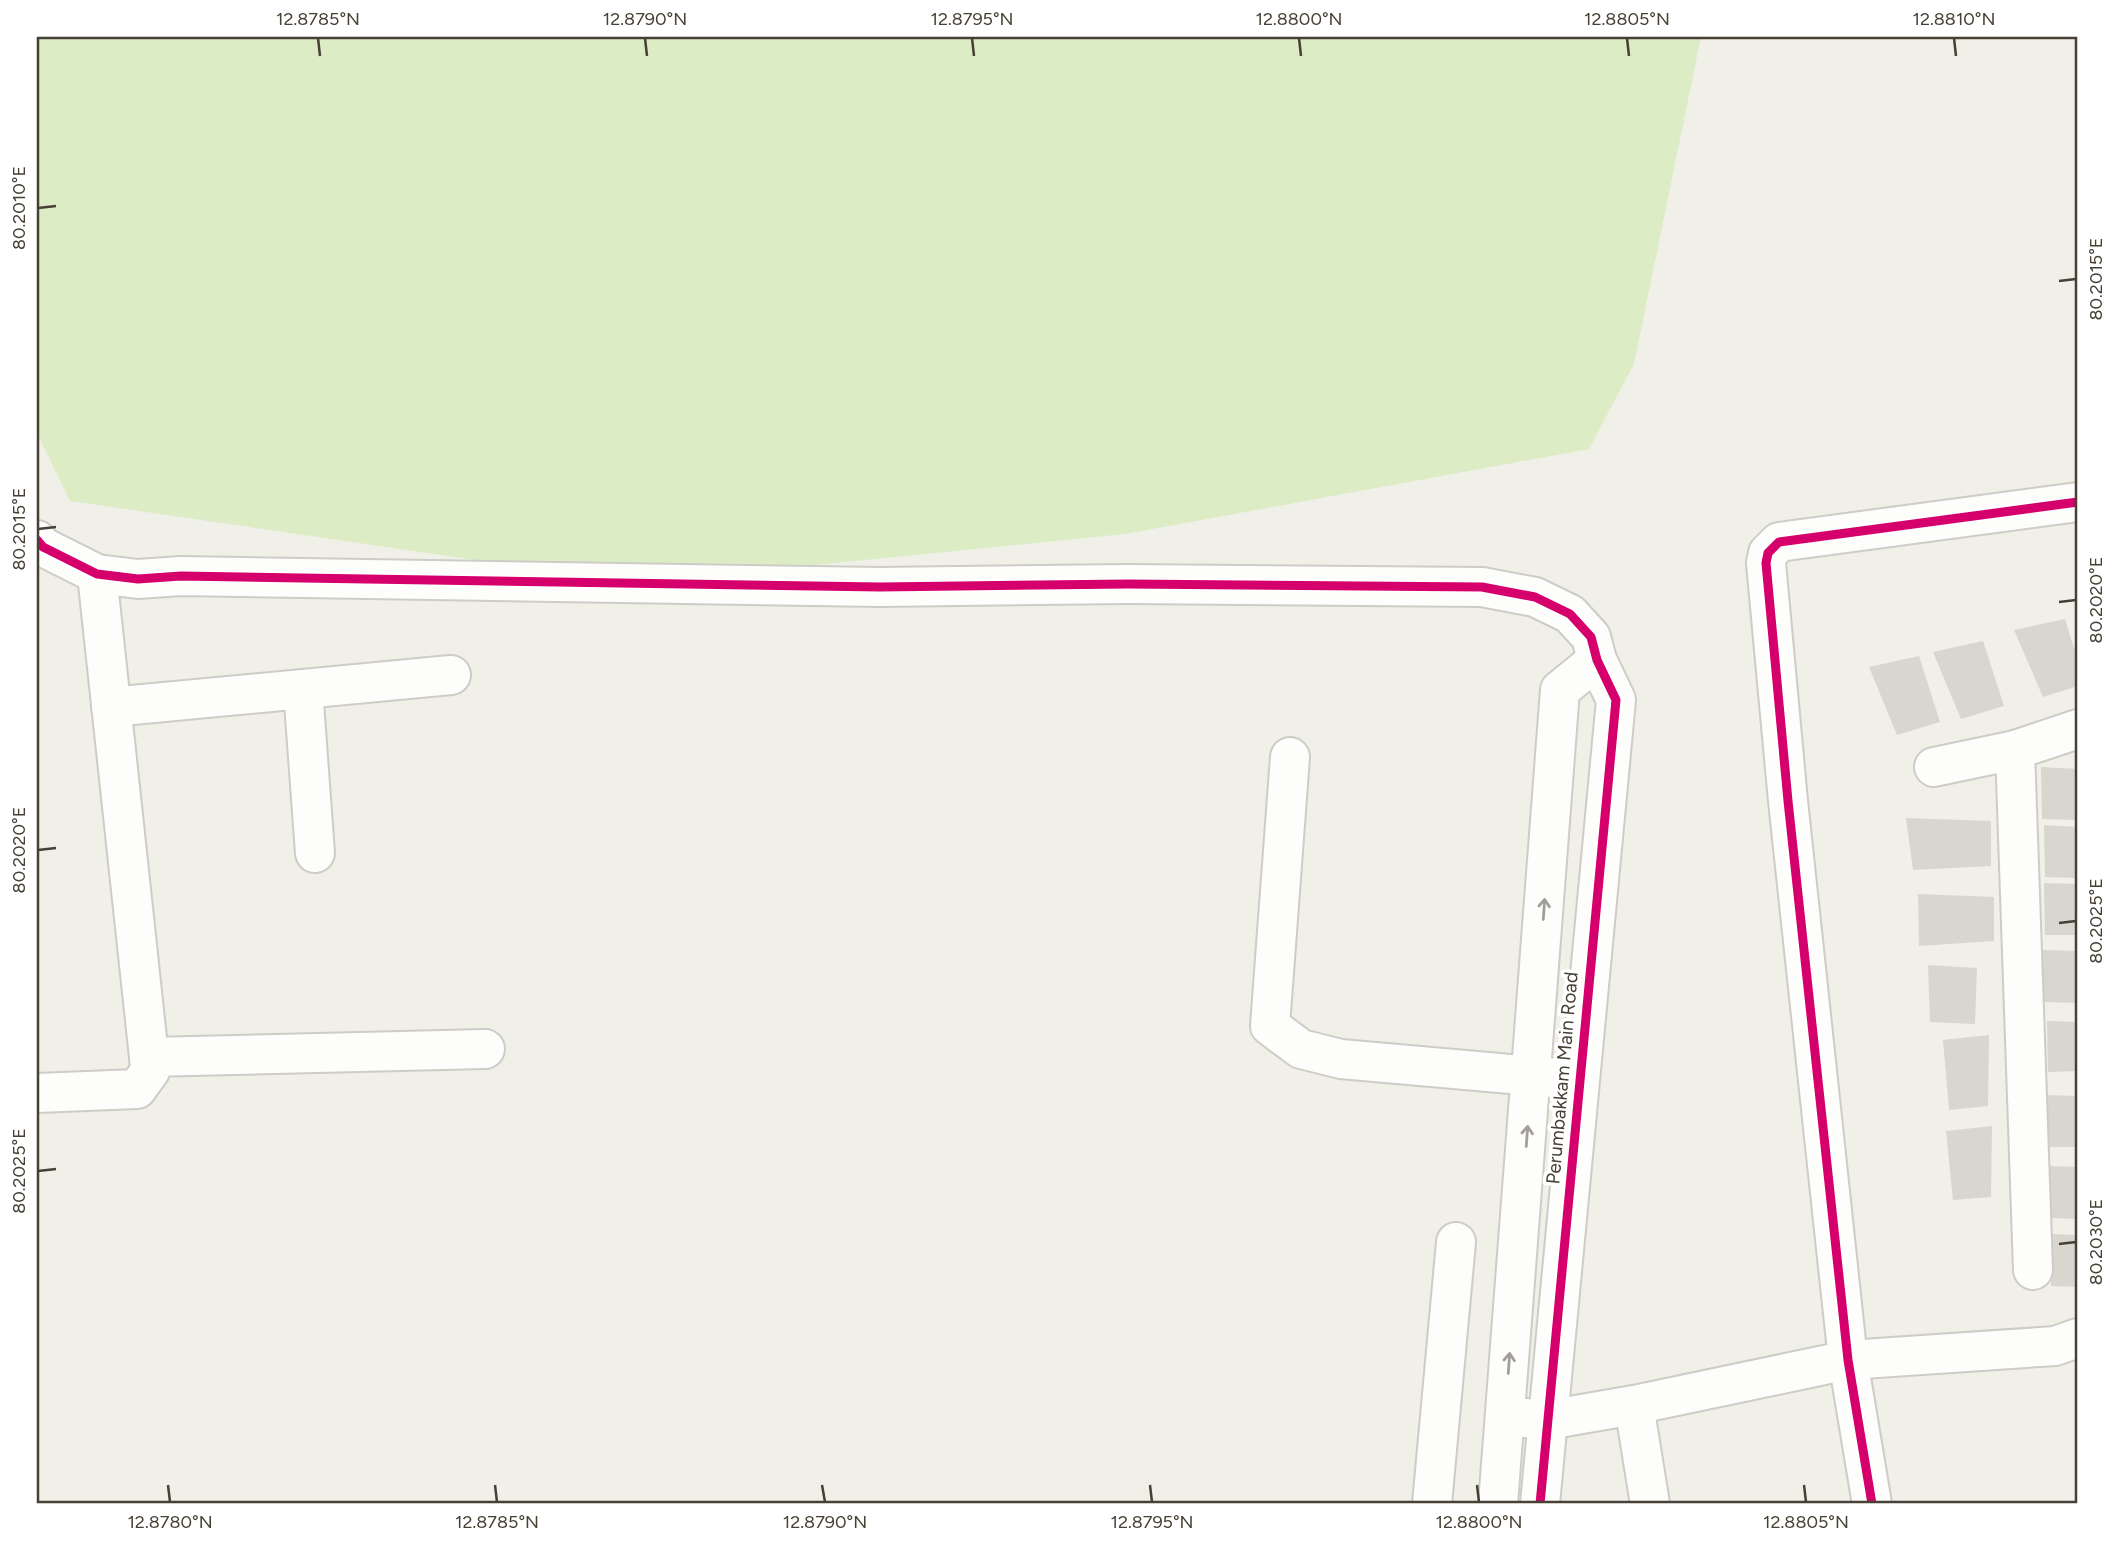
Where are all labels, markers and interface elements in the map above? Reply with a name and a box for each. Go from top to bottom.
text: 12.8785°N [276,8,360,30]
text: 12.8790°N [603,8,687,30]
text: 12.8795°N [930,8,1014,30]
text: 12.8800°N [1256,8,1343,30]
text: 12.8805°N [1584,8,1670,30]
text: 12.8810°N [1913,8,1995,30]
text: 80.2010°E [8,166,30,250]
text: 80.2015°E [2085,237,2107,321]
text: 80.2015°E [8,487,30,571]
text: 80.2020°E [2085,557,2107,643]
text: 80.2020°E [8,807,30,893]
text: 80.2025°E [2085,878,2107,964]
one-way arrow [1538,898,1551,921]
street label: Perumbakkam Main Road [1541,971,1583,1185]
one-way arrow [1521,1125,1534,1148]
text: 80.2025°E [8,1128,30,1214]
text: 80.2030°E [2085,1199,2107,1285]
one-way arrow [1503,1352,1516,1375]
text: 12.8780°N [127,1511,213,1533]
text: 12.8785°N [455,1511,539,1533]
text: 12.8790°N [783,1511,867,1533]
text: 12.8795°N [1110,1511,1194,1533]
text: 12.8800°N [1436,1511,1523,1533]
text: 12.8805°N [1763,1511,1849,1533]

